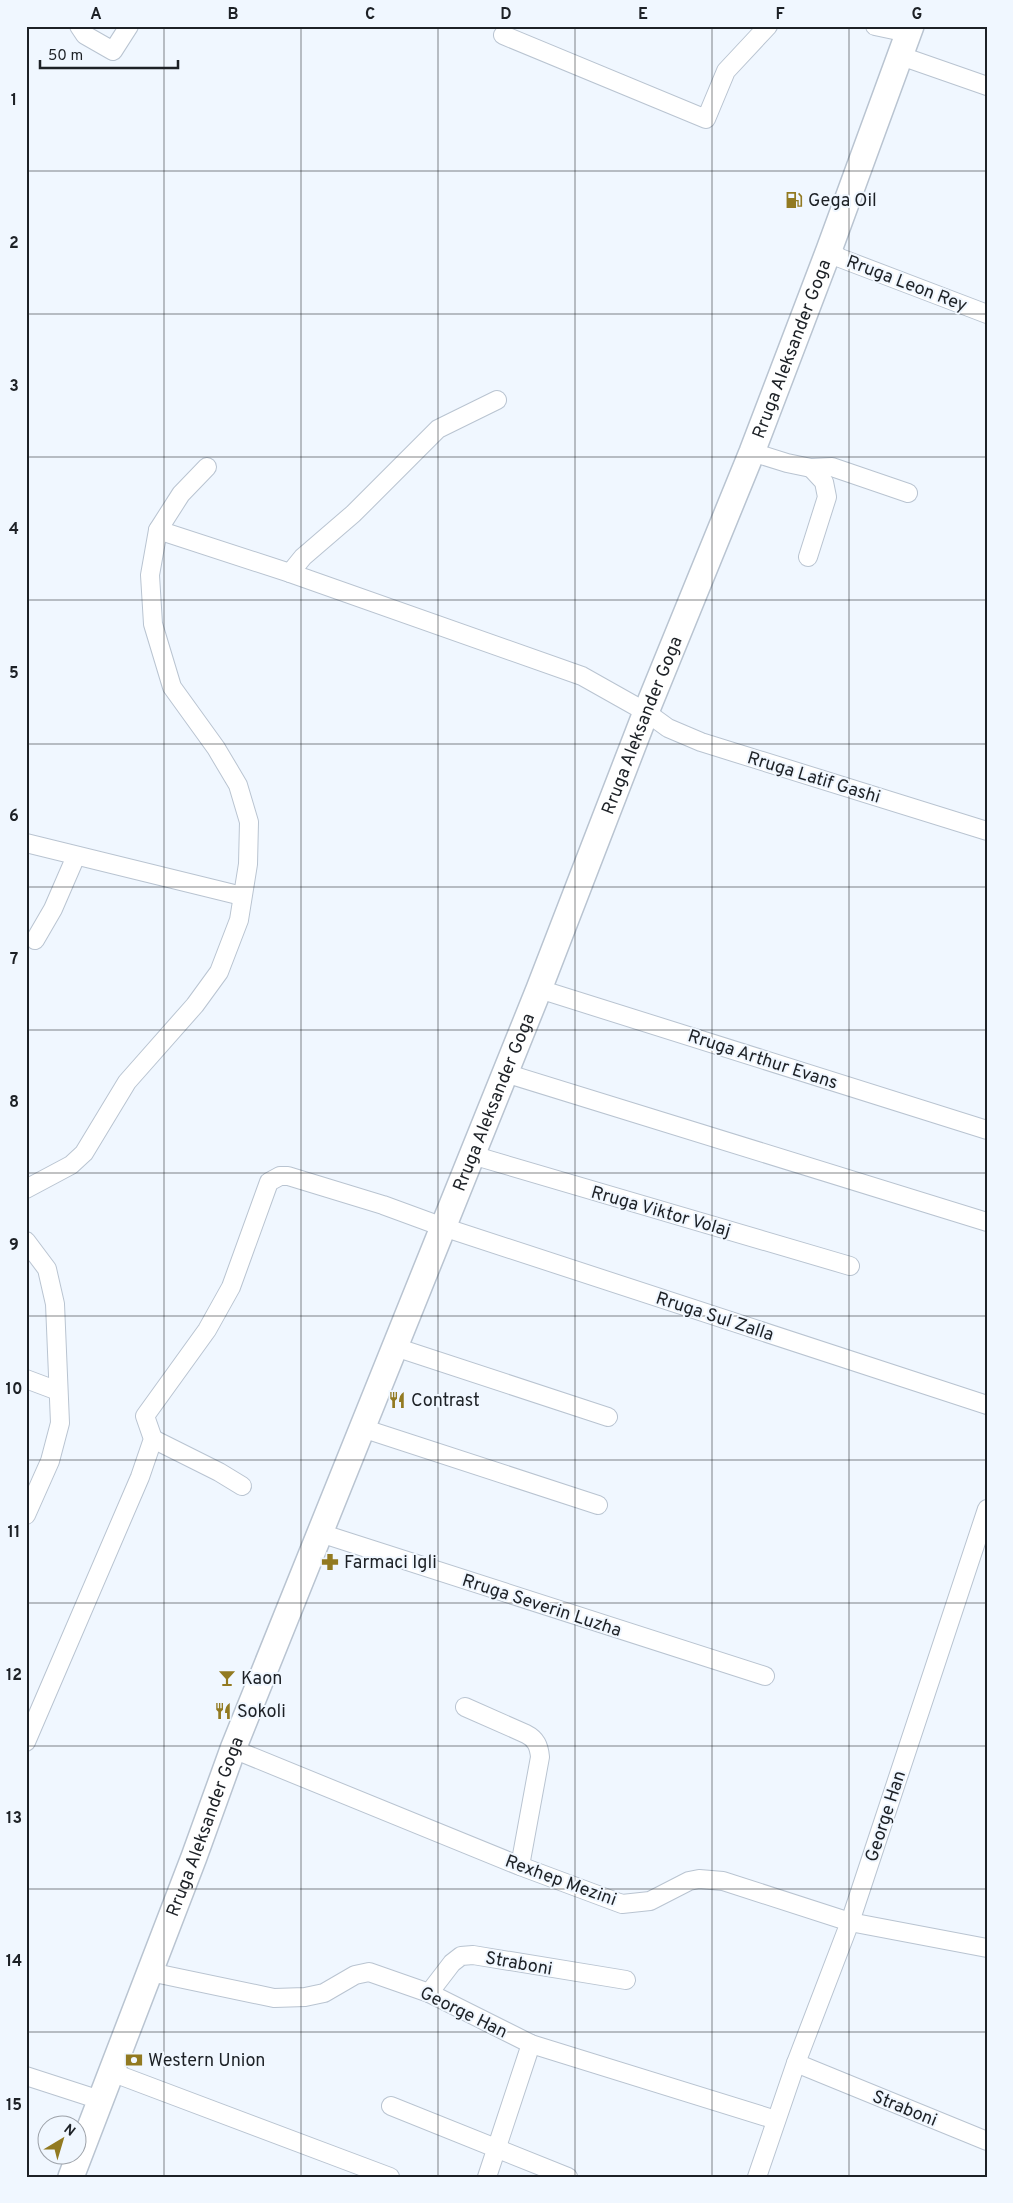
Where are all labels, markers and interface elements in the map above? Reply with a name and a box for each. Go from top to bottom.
text: A [90,5,102,25]
text: B [227,5,239,25]
text: C [365,5,375,25]
text: D [500,5,512,25]
text: E [638,5,648,25]
text: F [775,5,785,25]
text: G [912,5,922,25]
scale bar [40,38,178,70]
text: 50 m [48,47,83,66]
text: 1 [11,91,17,111]
fuel station icon: Gega Oil [784,190,804,210]
place label: Gega Oil [808,190,877,213]
text: 2 [9,234,19,254]
street label: Rruga Leon Rey [843,251,970,318]
street label: Rruga Aleksander Goga [748,257,837,442]
text: 3 [9,377,19,397]
text: 4 [9,520,19,540]
street label: Rruga Aleksander Goga [597,633,689,818]
text: 5 [9,664,19,684]
street label: Rruga Latif Gashi [744,747,883,810]
text: 6 [9,807,19,827]
text: 7 [10,950,18,970]
street label: Rruga Aleksander Goga [449,1010,541,1195]
street label: Rruga Arthur Evans [685,1025,841,1096]
text: 8 [9,1093,19,1113]
street label: Rruga Viktor Volaj [588,1182,733,1243]
text: 9 [9,1236,19,1256]
street label: Rruga Sul Zalla [653,1288,776,1347]
text: 10 [6,1380,22,1400]
restaurant icon: Contrast [387,1390,407,1410]
place label: Contrast [411,1390,480,1413]
text: 11 [8,1523,20,1543]
pharmacy icon: Farmaci Igli [320,1552,340,1572]
place label: Farmaci Igli [344,1552,437,1575]
street label: Rruga Severin Luzha [459,1570,624,1643]
text: 12 [6,1666,22,1686]
bar icon: Kaon [217,1668,237,1688]
place label: Kaon [241,1668,282,1691]
restaurant icon: Sokoli [213,1701,233,1721]
place label: Sokoli [237,1701,286,1724]
street label: Rruga Aleksander Goga [162,1734,250,1920]
street label: George Han [861,1768,912,1865]
text: 13 [6,1809,22,1829]
street label: Rexhep Mezini [502,1851,619,1912]
street label: Straboni [483,1947,554,1982]
text: 14 [6,1952,22,1972]
street label: George Han [416,1982,511,2044]
bank icon: Western Union [124,2050,144,2070]
place label: Western Union [148,2050,266,2073]
street label: Straboni [869,2086,940,2133]
text: 15 [6,2096,22,2116]
north arrow [38,2116,88,2166]
text: N [60,2121,78,2141]

